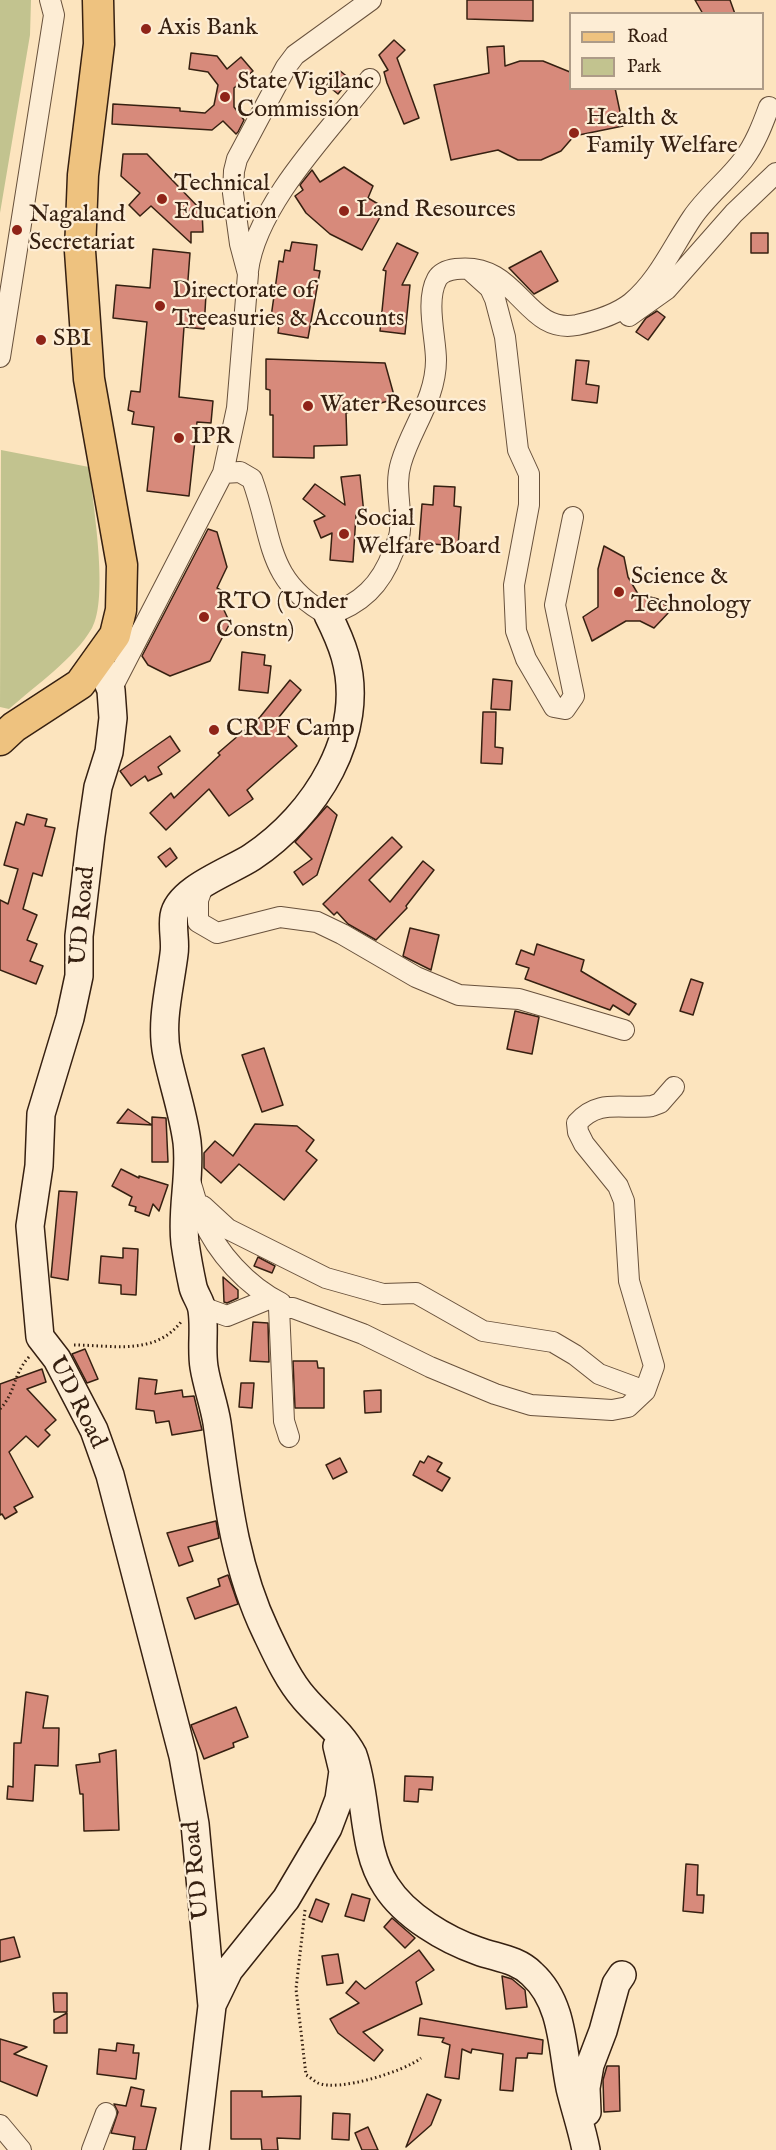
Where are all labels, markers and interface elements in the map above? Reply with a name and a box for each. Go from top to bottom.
legend [569,12,764,90]
place label: Axis Bank [158,15,258,43]
marker: Axis Bank [139,22,153,36]
text: Road [627,26,668,49]
text: Park [627,56,661,79]
place label: State Vigilanc Commission [237,69,374,125]
marker: State Vigilanc Commission [218,90,232,104]
place label: Health & Family Welfare [586,105,738,161]
marker: Health & Family Welfare [567,126,581,140]
place label: Technical Education [174,171,277,227]
marker: Technical Education [155,192,169,206]
place label: Land Resources [356,197,516,225]
place label: Nagaland Secretariat [29,202,135,258]
marker: Land Resources [337,204,351,218]
marker: Nagaland Secretariat [10,223,24,237]
place label: Directorate of Treeasuries & Accounts [172,278,404,334]
marker: Directorate of Treeasuries & Accounts [153,299,167,313]
place label: SBI [53,326,91,354]
marker: SBI [34,333,48,347]
place label: Water Resources [320,392,487,420]
marker: Water Resources [301,399,315,413]
place label: IPR [191,424,233,452]
marker: IPR [172,431,186,445]
place label: Social Welfare Board [356,506,500,562]
marker: Social Welfare Board [337,527,351,541]
place label: Science & Technology [631,564,751,620]
marker: Science & Technology [612,585,626,599]
place label: RTO (Under Constn) [216,589,348,645]
marker: RTO (Under Constn) [197,610,211,624]
place label: CRPF Camp [226,716,355,744]
marker: CRPF Camp [207,723,221,737]
street label: UD Road [65,865,103,967]
street label: UD Road [41,1352,111,1454]
street label: UD Road [179,1819,217,1921]

